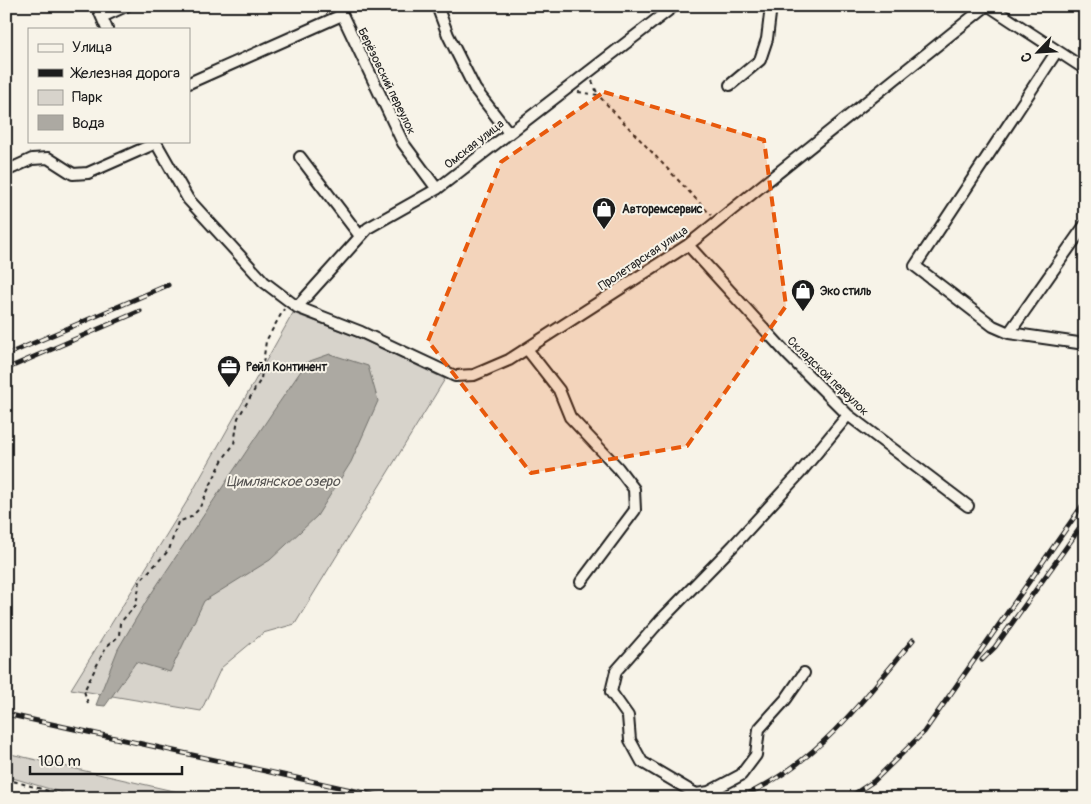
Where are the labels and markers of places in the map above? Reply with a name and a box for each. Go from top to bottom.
shop icon: Авторемсервис [591,196,617,230]
place label: Авторемсервис [622,202,703,217]
shop icon: Эко стиль [790,278,816,312]
place label: Эко стиль [820,284,872,299]
office icon: Рейл Континент [216,354,242,388]
place label: Рейл Континент [246,360,328,375]

